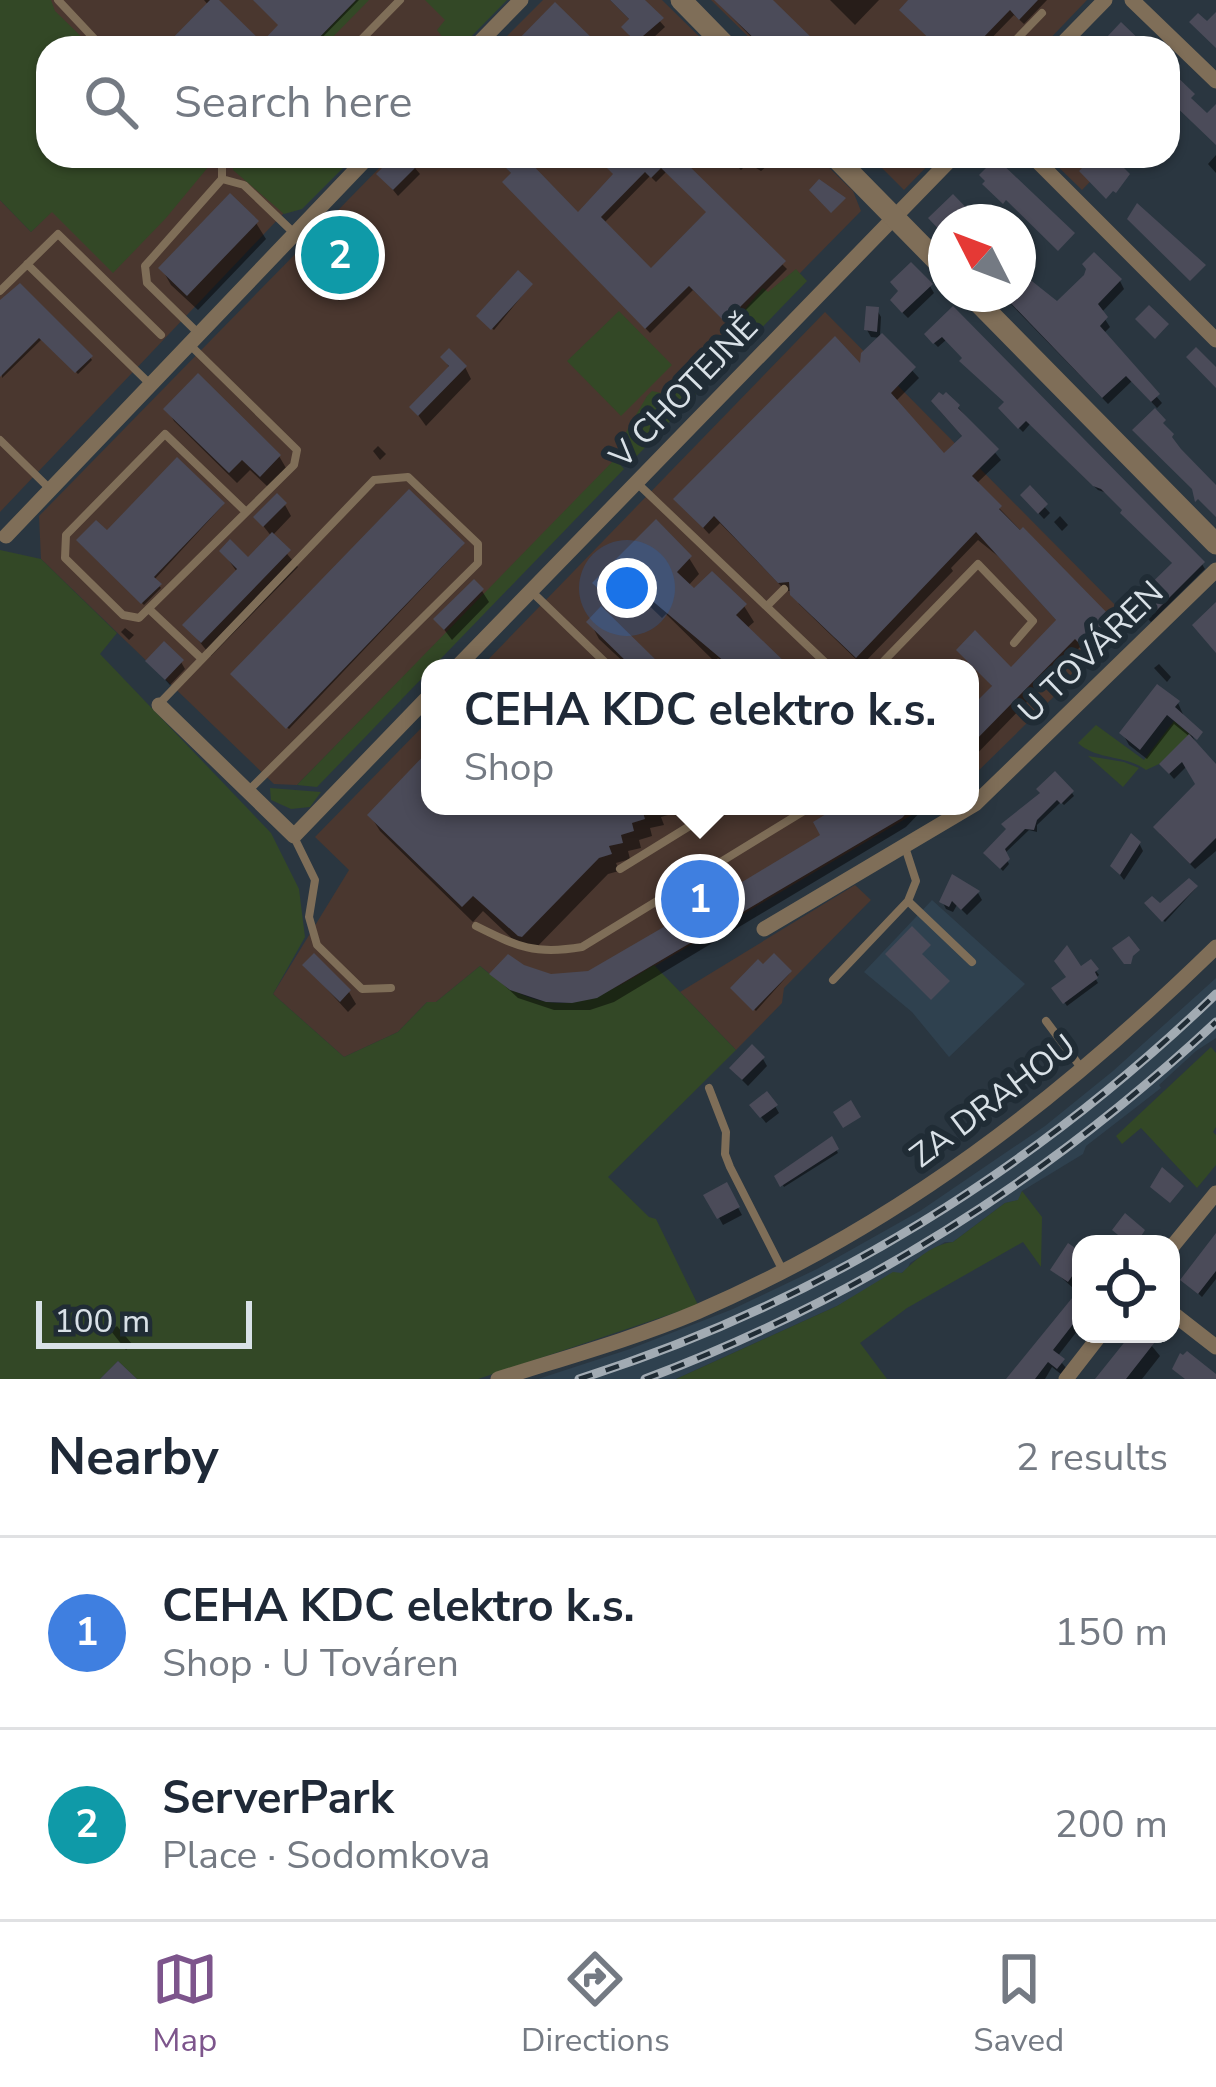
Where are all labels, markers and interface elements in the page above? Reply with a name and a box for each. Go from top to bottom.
search box [36,36,1180,168]
icon: search [78,69,144,135]
text: Search here [174,72,413,133]
north arrow [928,204,1036,312]
pin: 2 [301,210,379,300]
street label: V CHOTEJNĚ [599,306,768,479]
your location [597,558,657,618]
street label: U TOVÁREN [1008,571,1174,733]
popup [421,659,979,815]
text: CEHA KDC elektro k.s. [464,680,936,741]
text: Shop [464,741,554,794]
pin: 1 [661,854,739,944]
street label: ZA DRAHOU [901,1024,1085,1178]
map controls [1072,1235,1180,1343]
button: locate [1072,1235,1180,1343]
scale bar [36,1295,252,1348]
text: 100 m [54,1299,150,1344]
text: Nearby [48,1422,219,1492]
text: 2 results [1016,1431,1168,1484]
text: CEHA KDC elektro k.s. [162,1576,635,1637]
text: 1 [75,1606,99,1659]
text: 150 m [1054,1606,1168,1659]
text: Shop · U Továren [162,1637,459,1690]
text: ServerPark [162,1768,394,1829]
text: 2 [75,1798,99,1851]
text: 200 m [1054,1798,1168,1851]
text: Place · Sodomkova [162,1829,491,1882]
tab: Map [152,1946,218,2063]
tab: Directions [521,1946,670,2063]
tab: Saved [973,1946,1064,2063]

